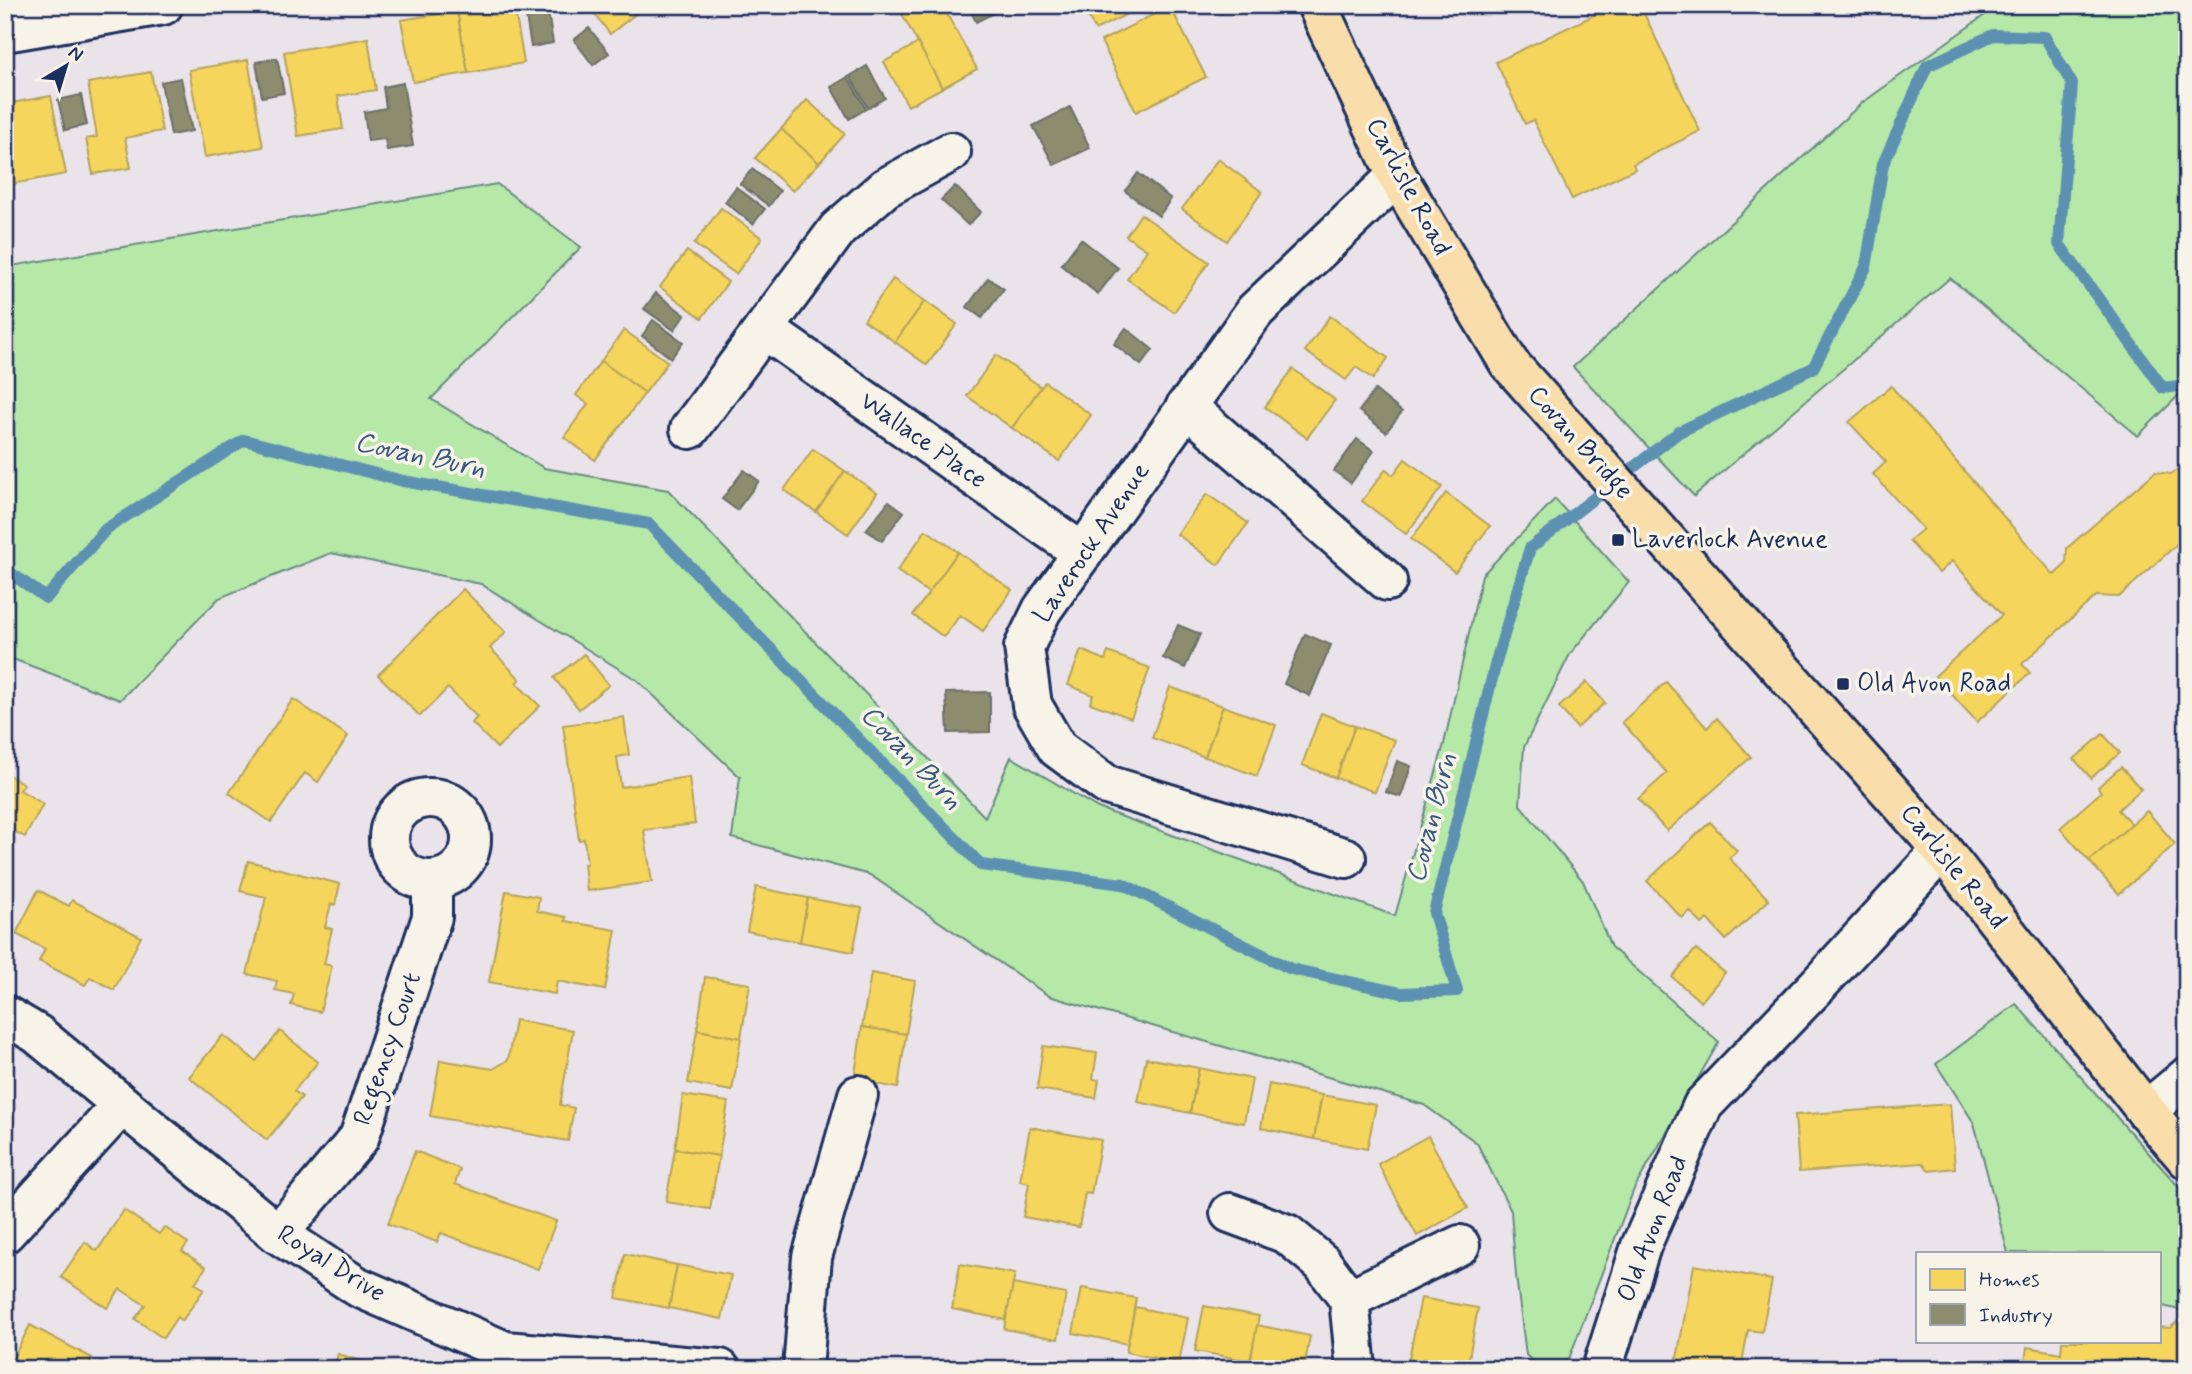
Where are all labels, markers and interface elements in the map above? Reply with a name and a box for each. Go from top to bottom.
north arrow [32,32,102,102]
text: N [63,40,88,68]
street label: Carlisle Road [1357,112,1459,262]
street label: Covan Bridge [1517,379,1640,509]
street label: Wallace Place [853,385,993,497]
water label: Covan Burn [351,424,489,488]
street label: Laverock Avenue [1026,456,1158,630]
place label: Laverlock Avenue [1632,523,1828,557]
marker: Laverlock Avenue [1610,532,1626,548]
place label: Old Avon Road [1857,667,2011,701]
marker: Old Avon Road [1835,676,1851,692]
water label: Covan Burn [852,698,970,818]
water label: Covan Burn [1398,749,1466,887]
street label: Carlisle Road [1892,797,2014,937]
street label: Regency Court [346,968,433,1131]
street label: Old Avon Road [1610,1151,1696,1307]
street label: Royal Drive [270,1217,392,1311]
legend [1916,1252,2160,1342]
text: Homes [1979,1266,2039,1294]
text: Industry [1979,1302,2053,1330]

